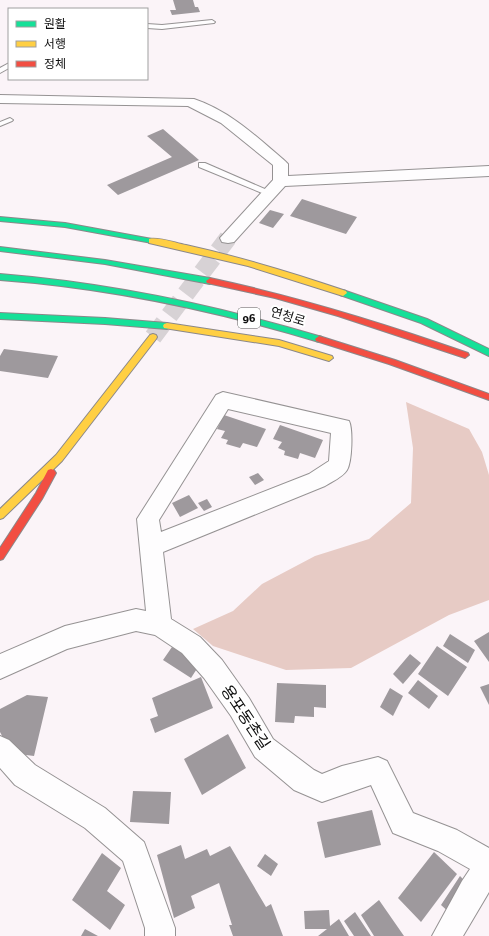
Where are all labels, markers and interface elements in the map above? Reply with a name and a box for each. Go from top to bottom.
legend [8,8,148,80]
text: 원활 [44,17,66,31]
text: 서행 [44,37,66,51]
text: 정체 [44,57,66,71]
street label: 연청로 [268,304,307,329]
road number: 96 [238,308,260,328]
street label: 용포동촌길 [217,681,274,753]

